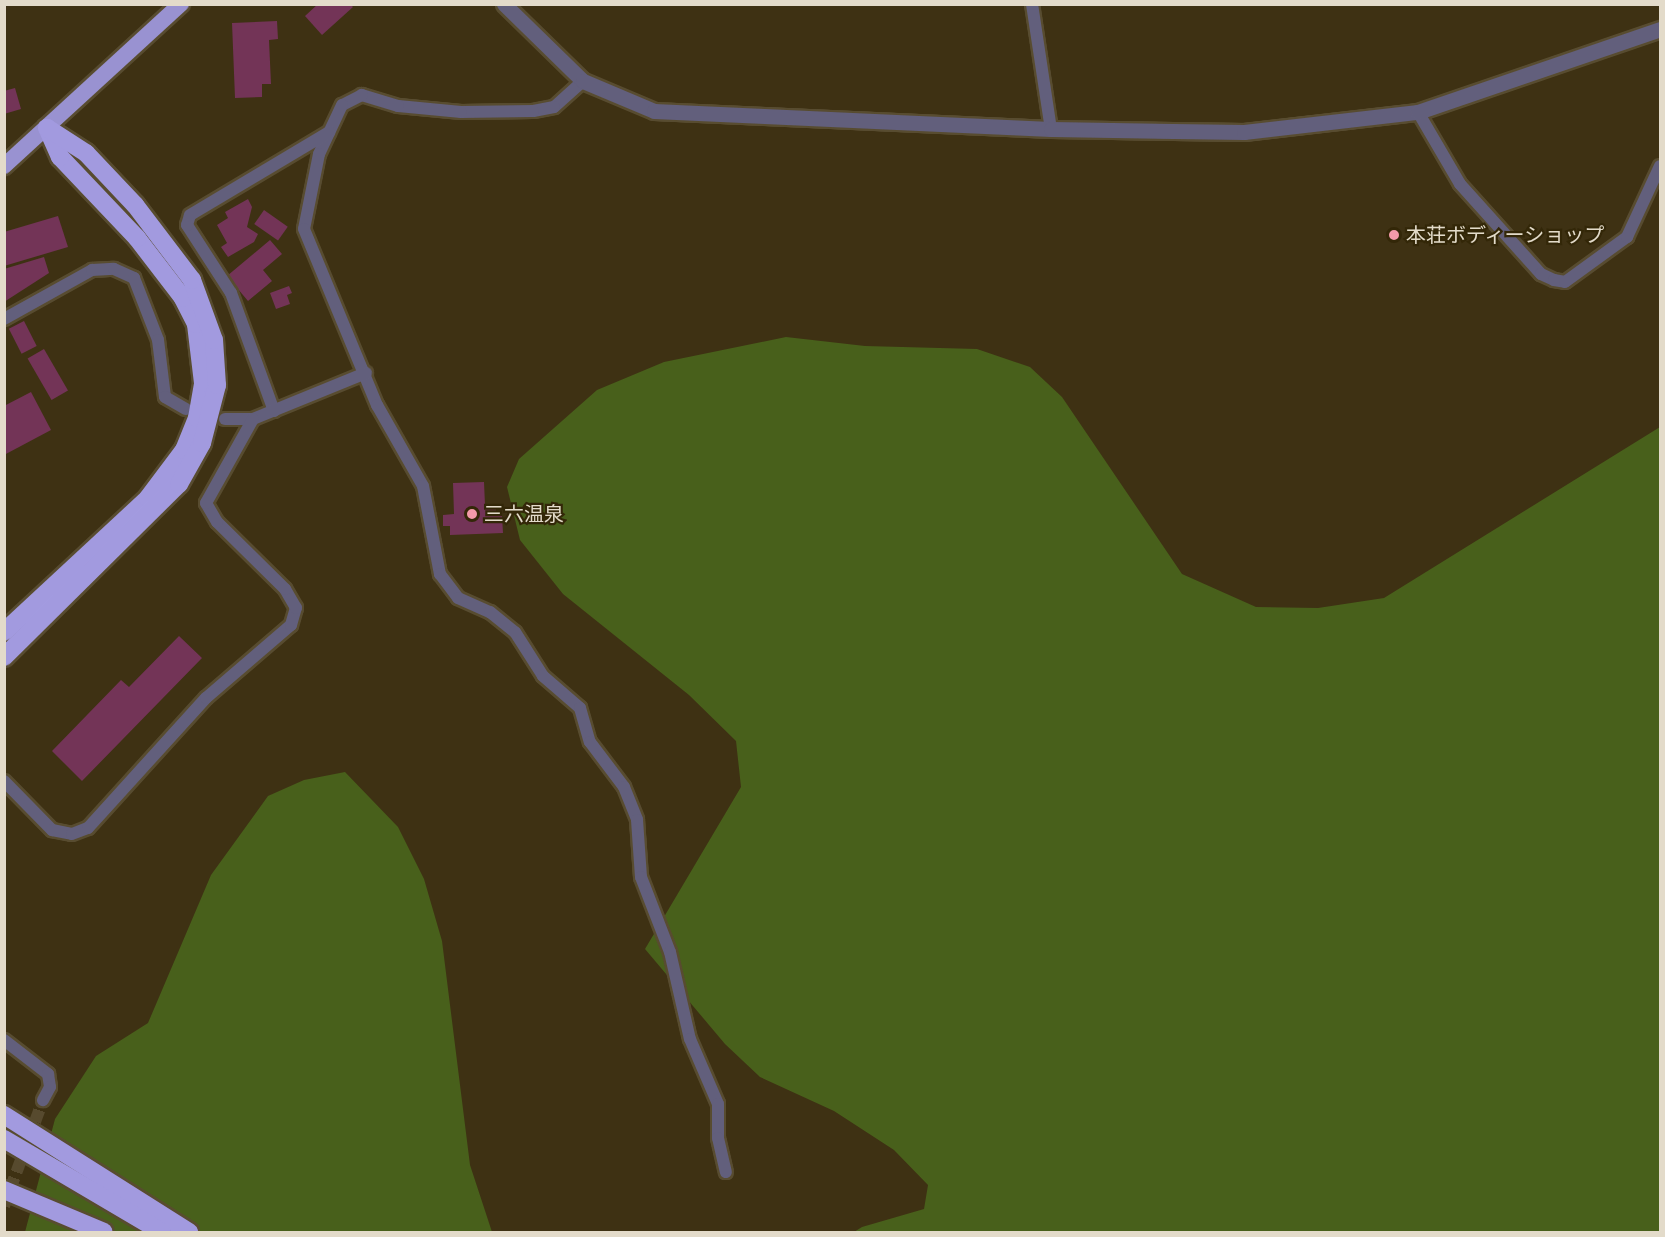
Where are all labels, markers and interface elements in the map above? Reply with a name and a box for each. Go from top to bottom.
place label: 本荘ボディーショップ [1406,223,1606,247]
marker: 本荘ボディーショップ [1387,228,1401,242]
place label: 三六温泉 [484,502,564,526]
marker: 三六温泉 [465,507,479,521]

